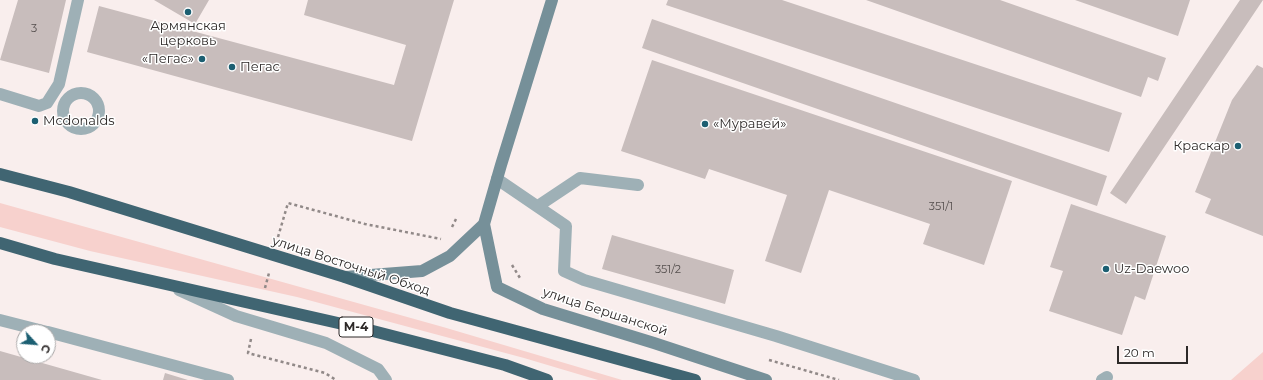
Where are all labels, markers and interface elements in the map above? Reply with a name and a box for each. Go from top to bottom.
marker: Армянская церковь [183,7,193,17]
place label: Армянская церковь [150,18,226,49]
house number: 3 [31,22,37,36]
place label: «Пегас» [142,51,194,67]
marker: «Пегас» [197,54,207,64]
place label: Пегас [240,59,280,75]
marker: Пегас [227,62,237,72]
place label: Mcdonalds [43,113,115,129]
marker: Mcdonalds [30,116,40,126]
place label: «Муравей» [713,116,787,132]
marker: «Муравей» [700,119,710,129]
place label: Краскар [1173,138,1230,154]
marker: Краскар [1233,141,1243,151]
house number: 351/1 [929,200,953,214]
street label: улица Восточный Обход [270,233,432,299]
place label: Uz-Daewoo [1114,261,1189,277]
house number: 351/2 [655,263,681,277]
marker: Uz-Daewoo [1101,264,1111,274]
street label: улица Бершанской [540,284,670,340]
road number: М-4 [339,317,373,337]
north arrow [16,324,56,364]
scale bar [1119,338,1190,364]
text: С [38,342,54,355]
text: 20 m [1124,345,1155,360]

